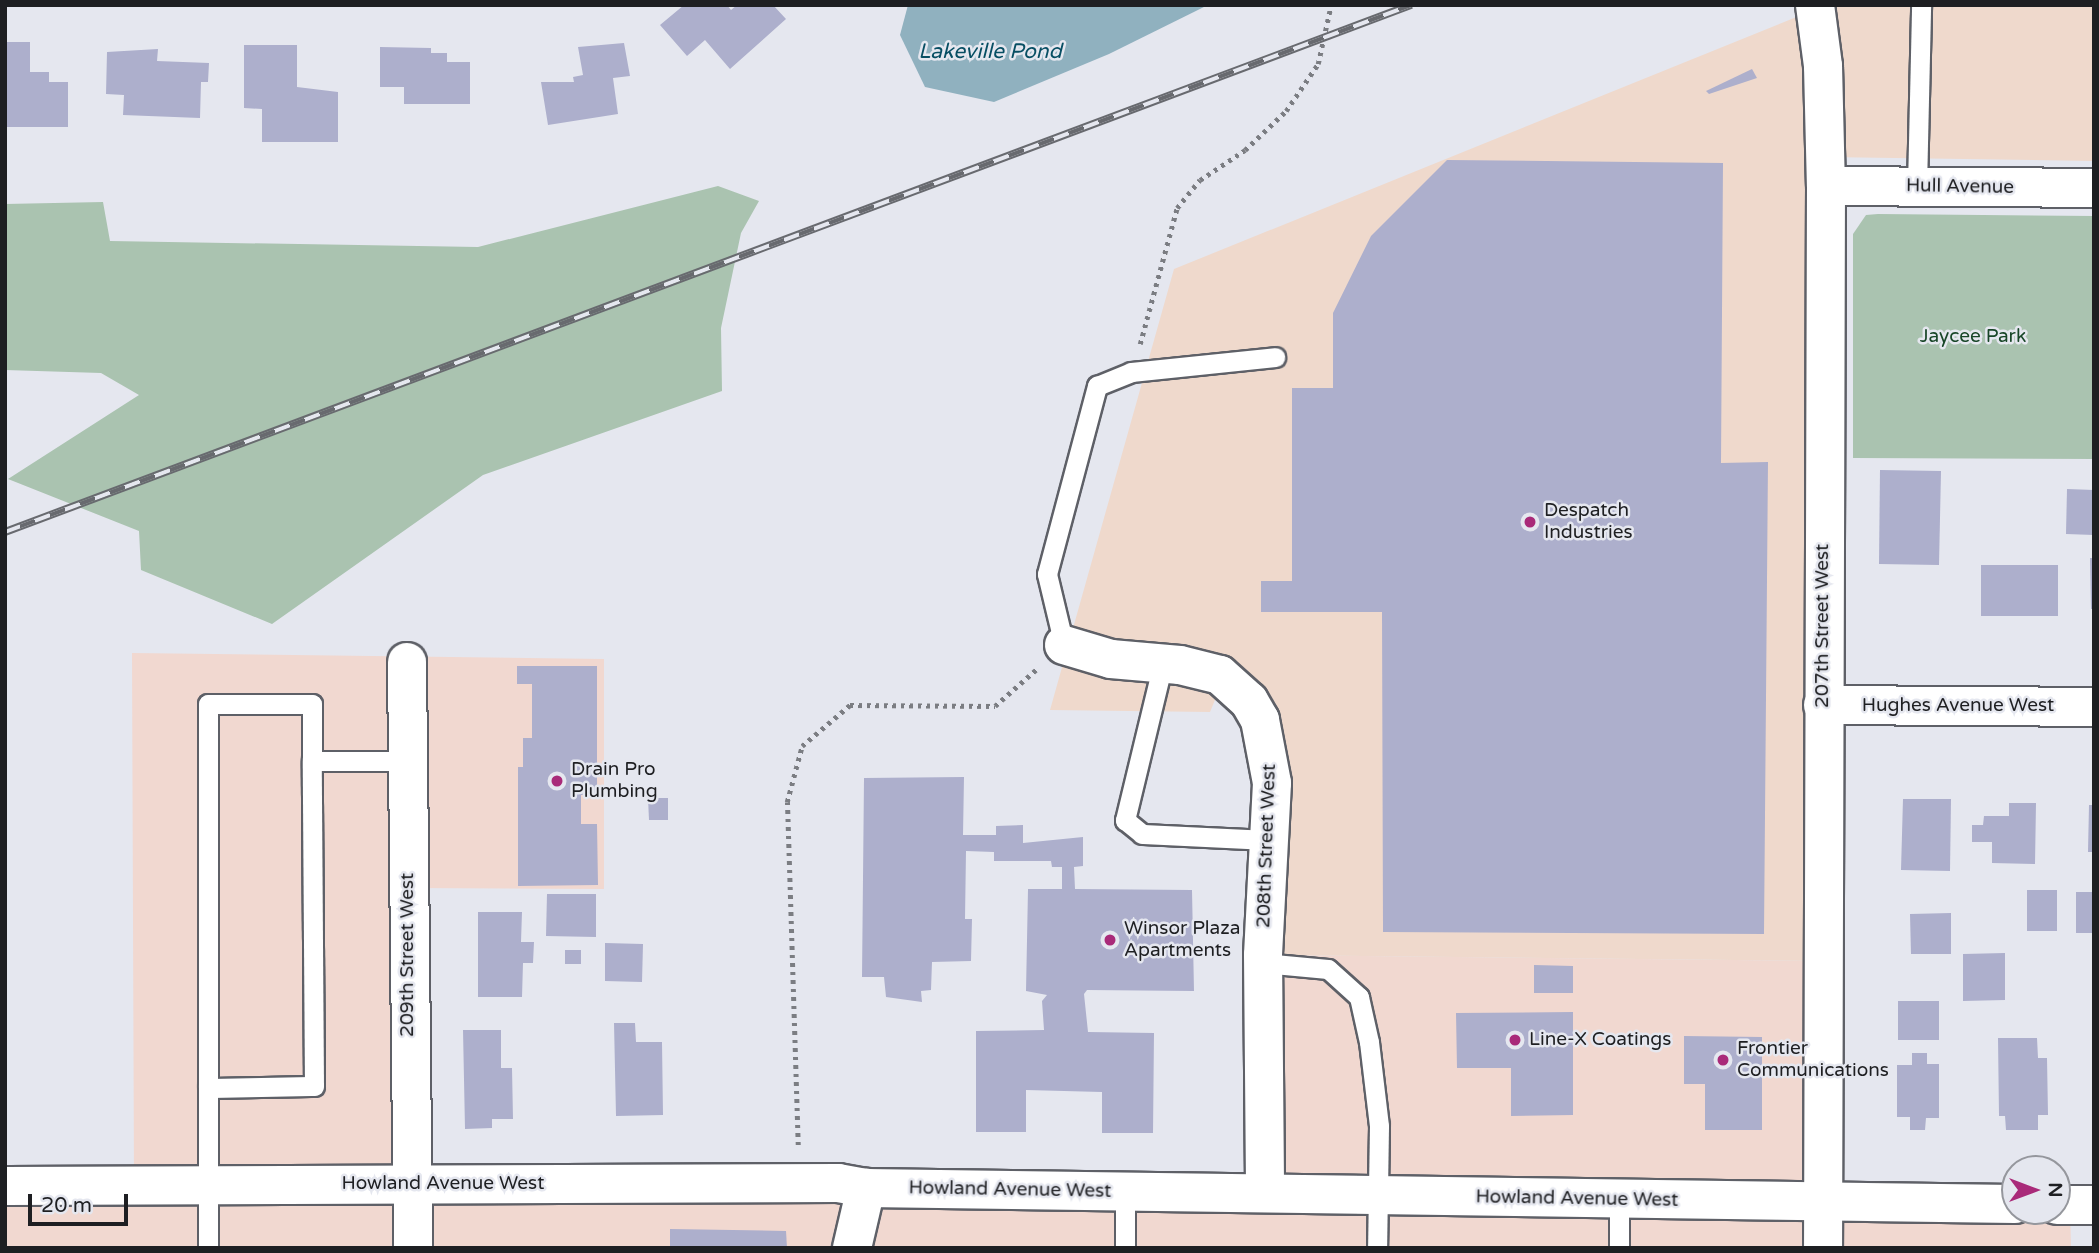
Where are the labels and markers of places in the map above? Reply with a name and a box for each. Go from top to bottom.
place label: Despatch Industries [1544,500,1633,544]
marker: Despatch Industries [1522,514,1538,530]
place label: Drain Pro Plumbing [571,759,658,803]
marker: Drain Pro Plumbing [549,773,565,789]
place label: Winsor Plaza Apartments [1124,918,1240,962]
marker: Winsor Plaza Apartments [1102,932,1118,948]
place label: Line-X Coatings [1529,1029,1671,1051]
marker: Line-X Coatings [1507,1032,1523,1048]
place label: Frontier Communications [1737,1038,1889,1082]
marker: Frontier Communications [1715,1052,1731,1068]

